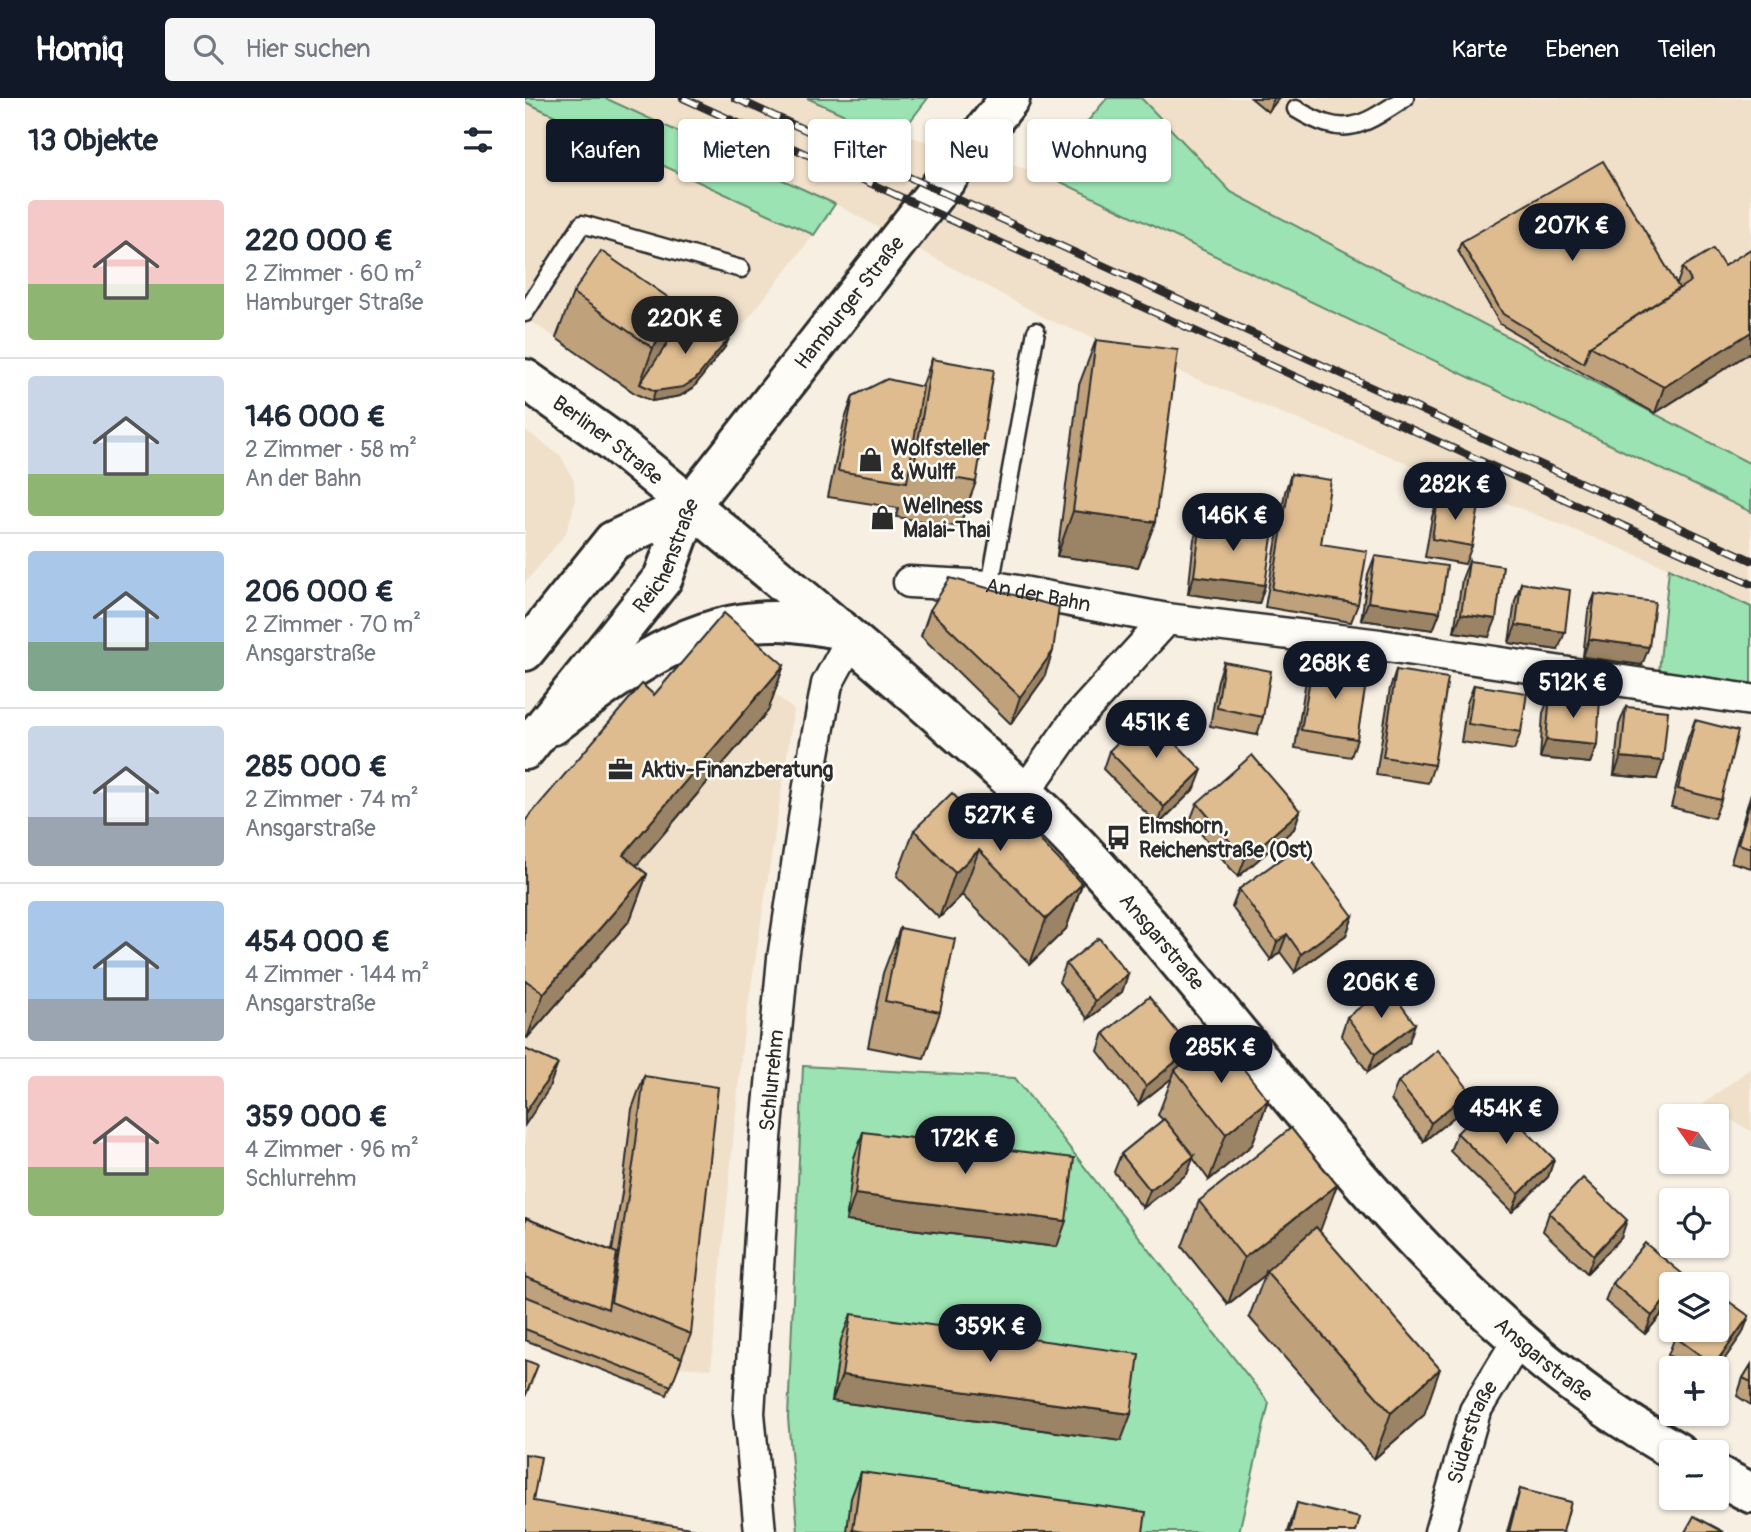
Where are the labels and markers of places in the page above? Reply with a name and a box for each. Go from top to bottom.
pin: 207K € [1515,204,1629,263]
pin: 220K € [628,296,742,356]
place label: Wolfsteller & Wulff [891,435,990,486]
shop icon: Wolfsteller & Wulff [857,446,885,474]
pin: 282K € [1398,462,1512,522]
place label: Wellness Malai-Thai [903,493,991,544]
pin: 146K € [1176,494,1290,553]
shop icon: Wellness Malai-Thai [869,504,897,532]
pin: 268K € [1278,642,1392,701]
pin: 512K € [1516,660,1630,720]
pin: 451K € [1099,700,1213,760]
office icon: Aktiv-Finanzberatung [607,756,635,784]
place label: Aktiv-Finanzberatung [641,757,834,784]
pin: 527K € [943,794,1057,853]
place label: Elmshorn, Reichenstraße (Ost) [1139,813,1314,864]
bus stop icon: Elmshorn, Reichenstraße (Ost) [1105,824,1133,852]
pin: 206K € [1324,960,1438,1020]
pin: 285K € [1164,1026,1278,1085]
pin: 454K € [1449,1086,1563,1146]
pin: 172K € [908,1116,1022,1176]
pin: 359K € [933,1304,1047,1364]

